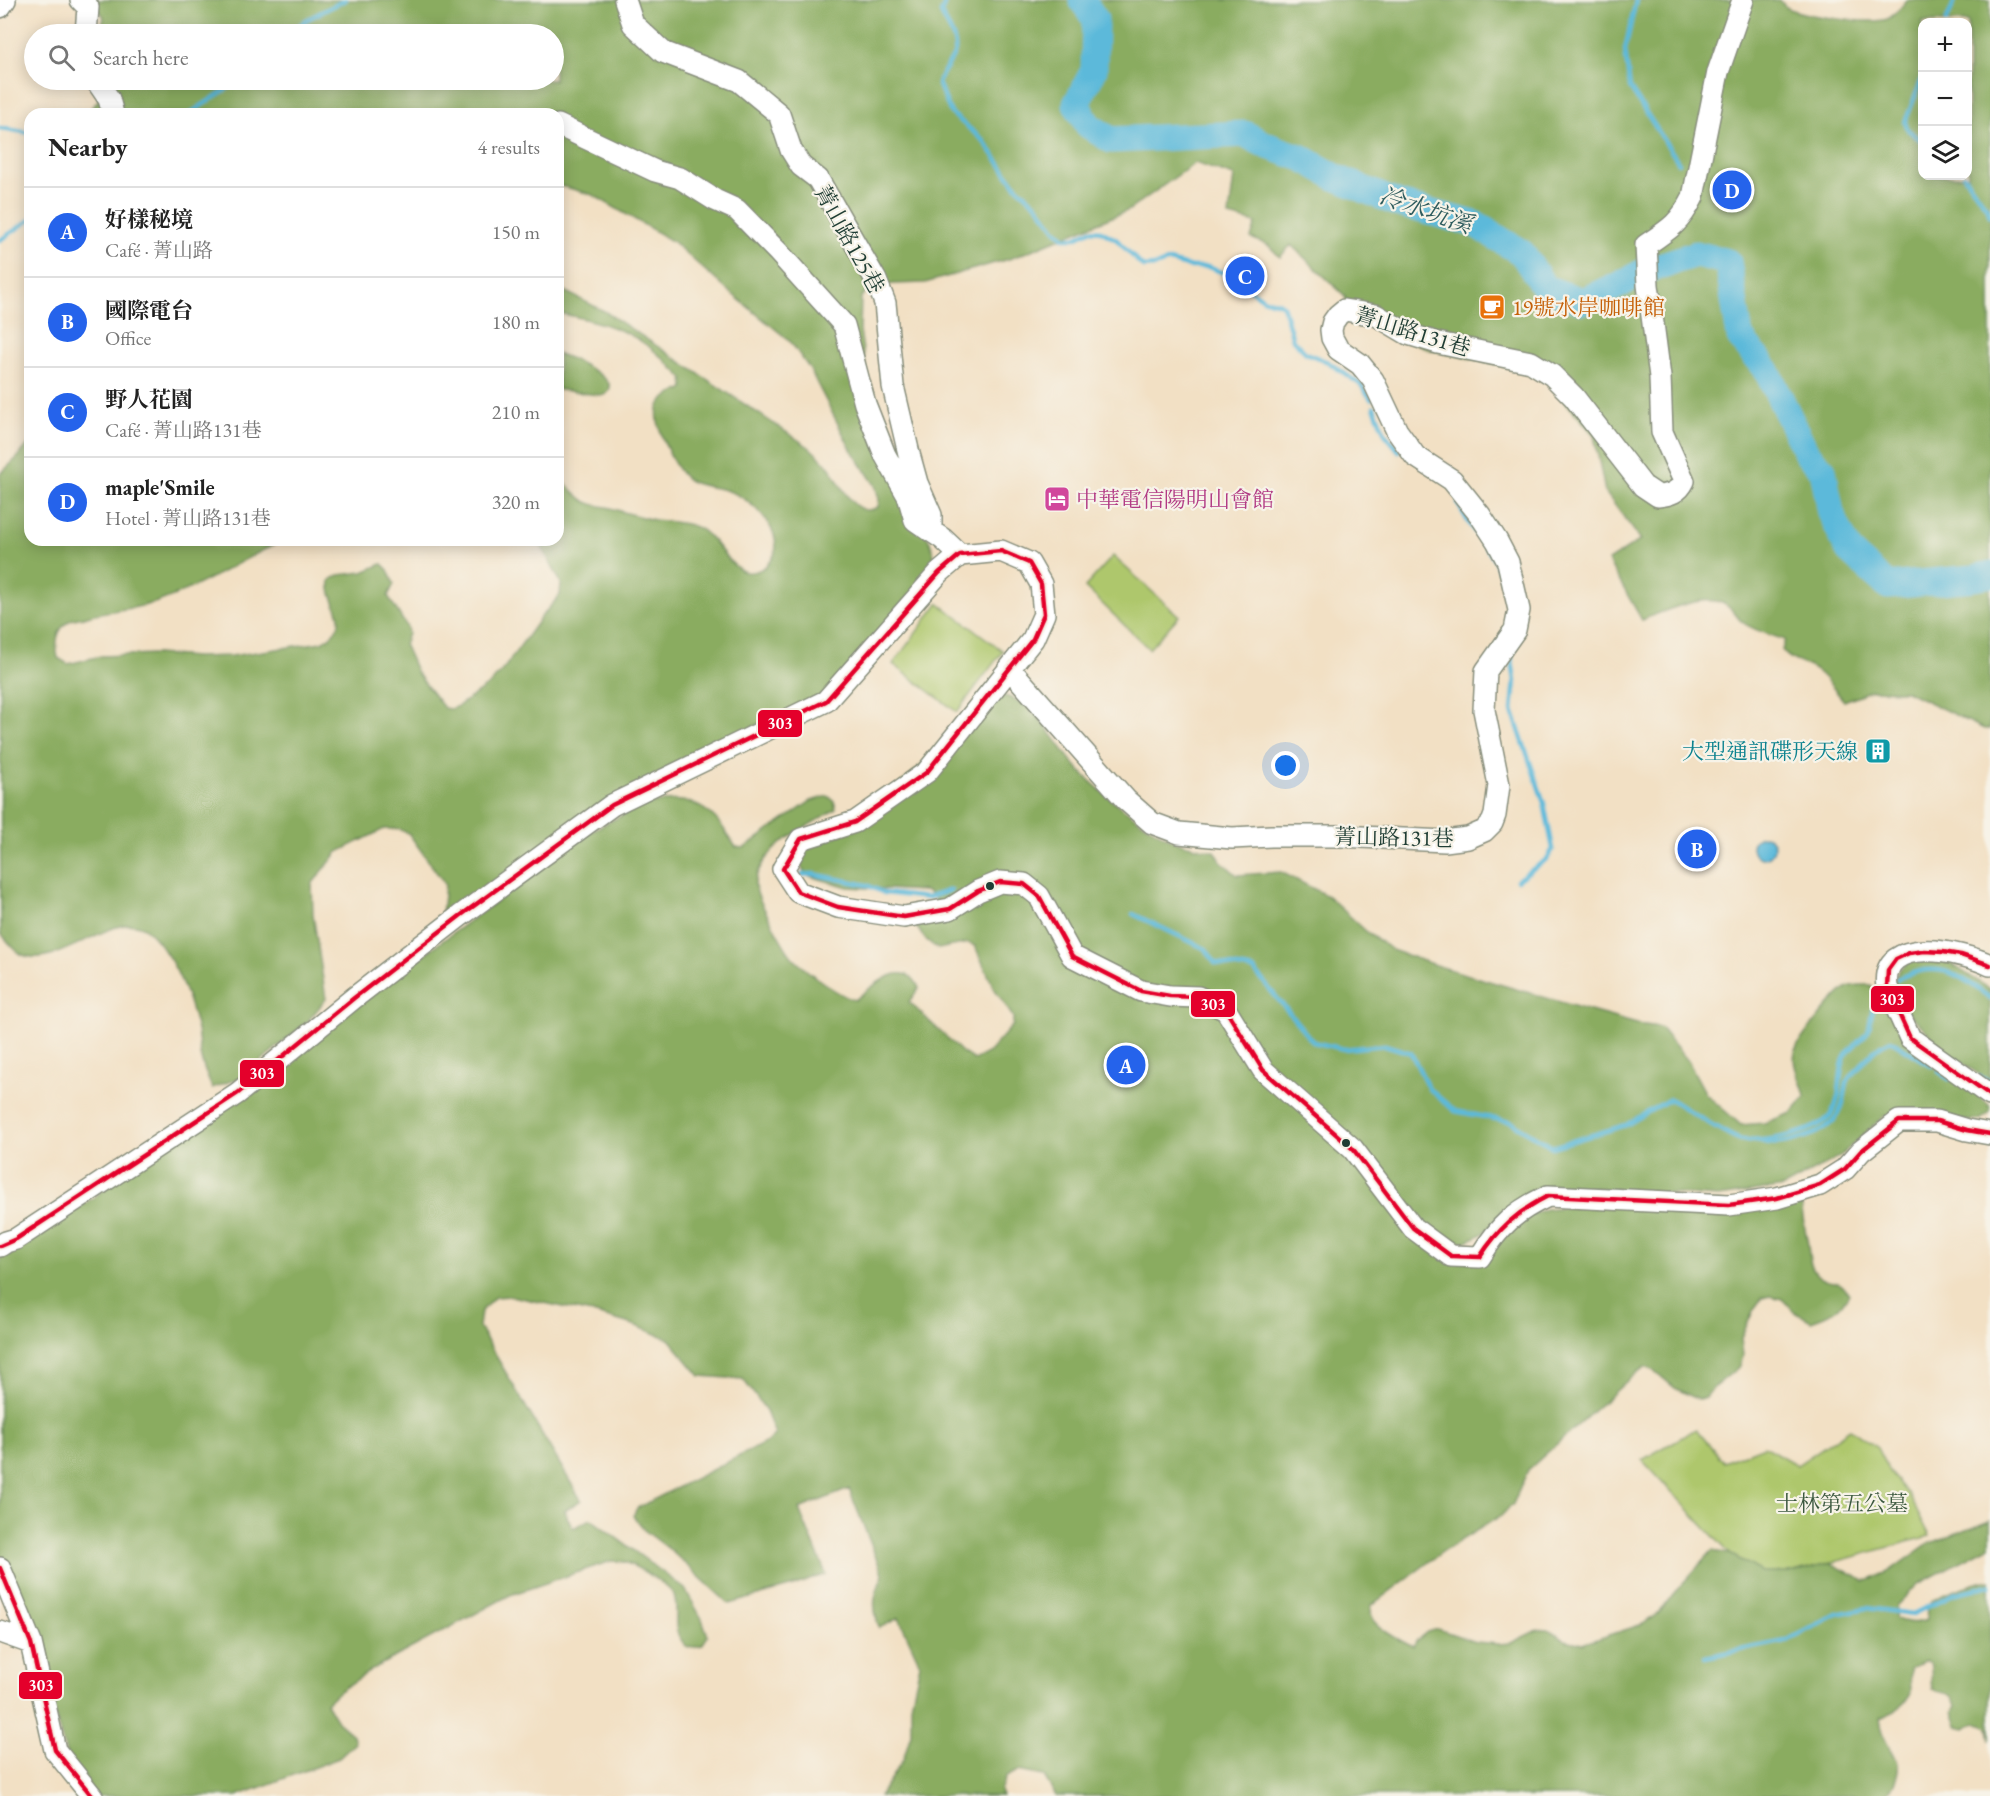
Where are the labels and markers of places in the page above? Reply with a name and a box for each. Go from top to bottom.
pin: D [1712,168,1752,213]
pin: C [1226,254,1264,298]
cafe icon: 19號水岸咖啡館 [1477,292,1507,322]
place label: 19號水岸咖啡館 [1512,293,1665,322]
hotel icon: 中華電信陽明山會館 [1042,484,1072,514]
place label: 中華電信陽明山會館 [1076,485,1274,514]
building icon: 大型通訊碟形天線 [1863,736,1893,766]
place label: 大型通訊碟形天線 [1682,737,1858,766]
pin: B [1678,826,1716,872]
unlabelled marker [984,880,996,892]
pin: A [1106,1042,1146,1088]
unlabelled marker [1340,1137,1352,1149]

